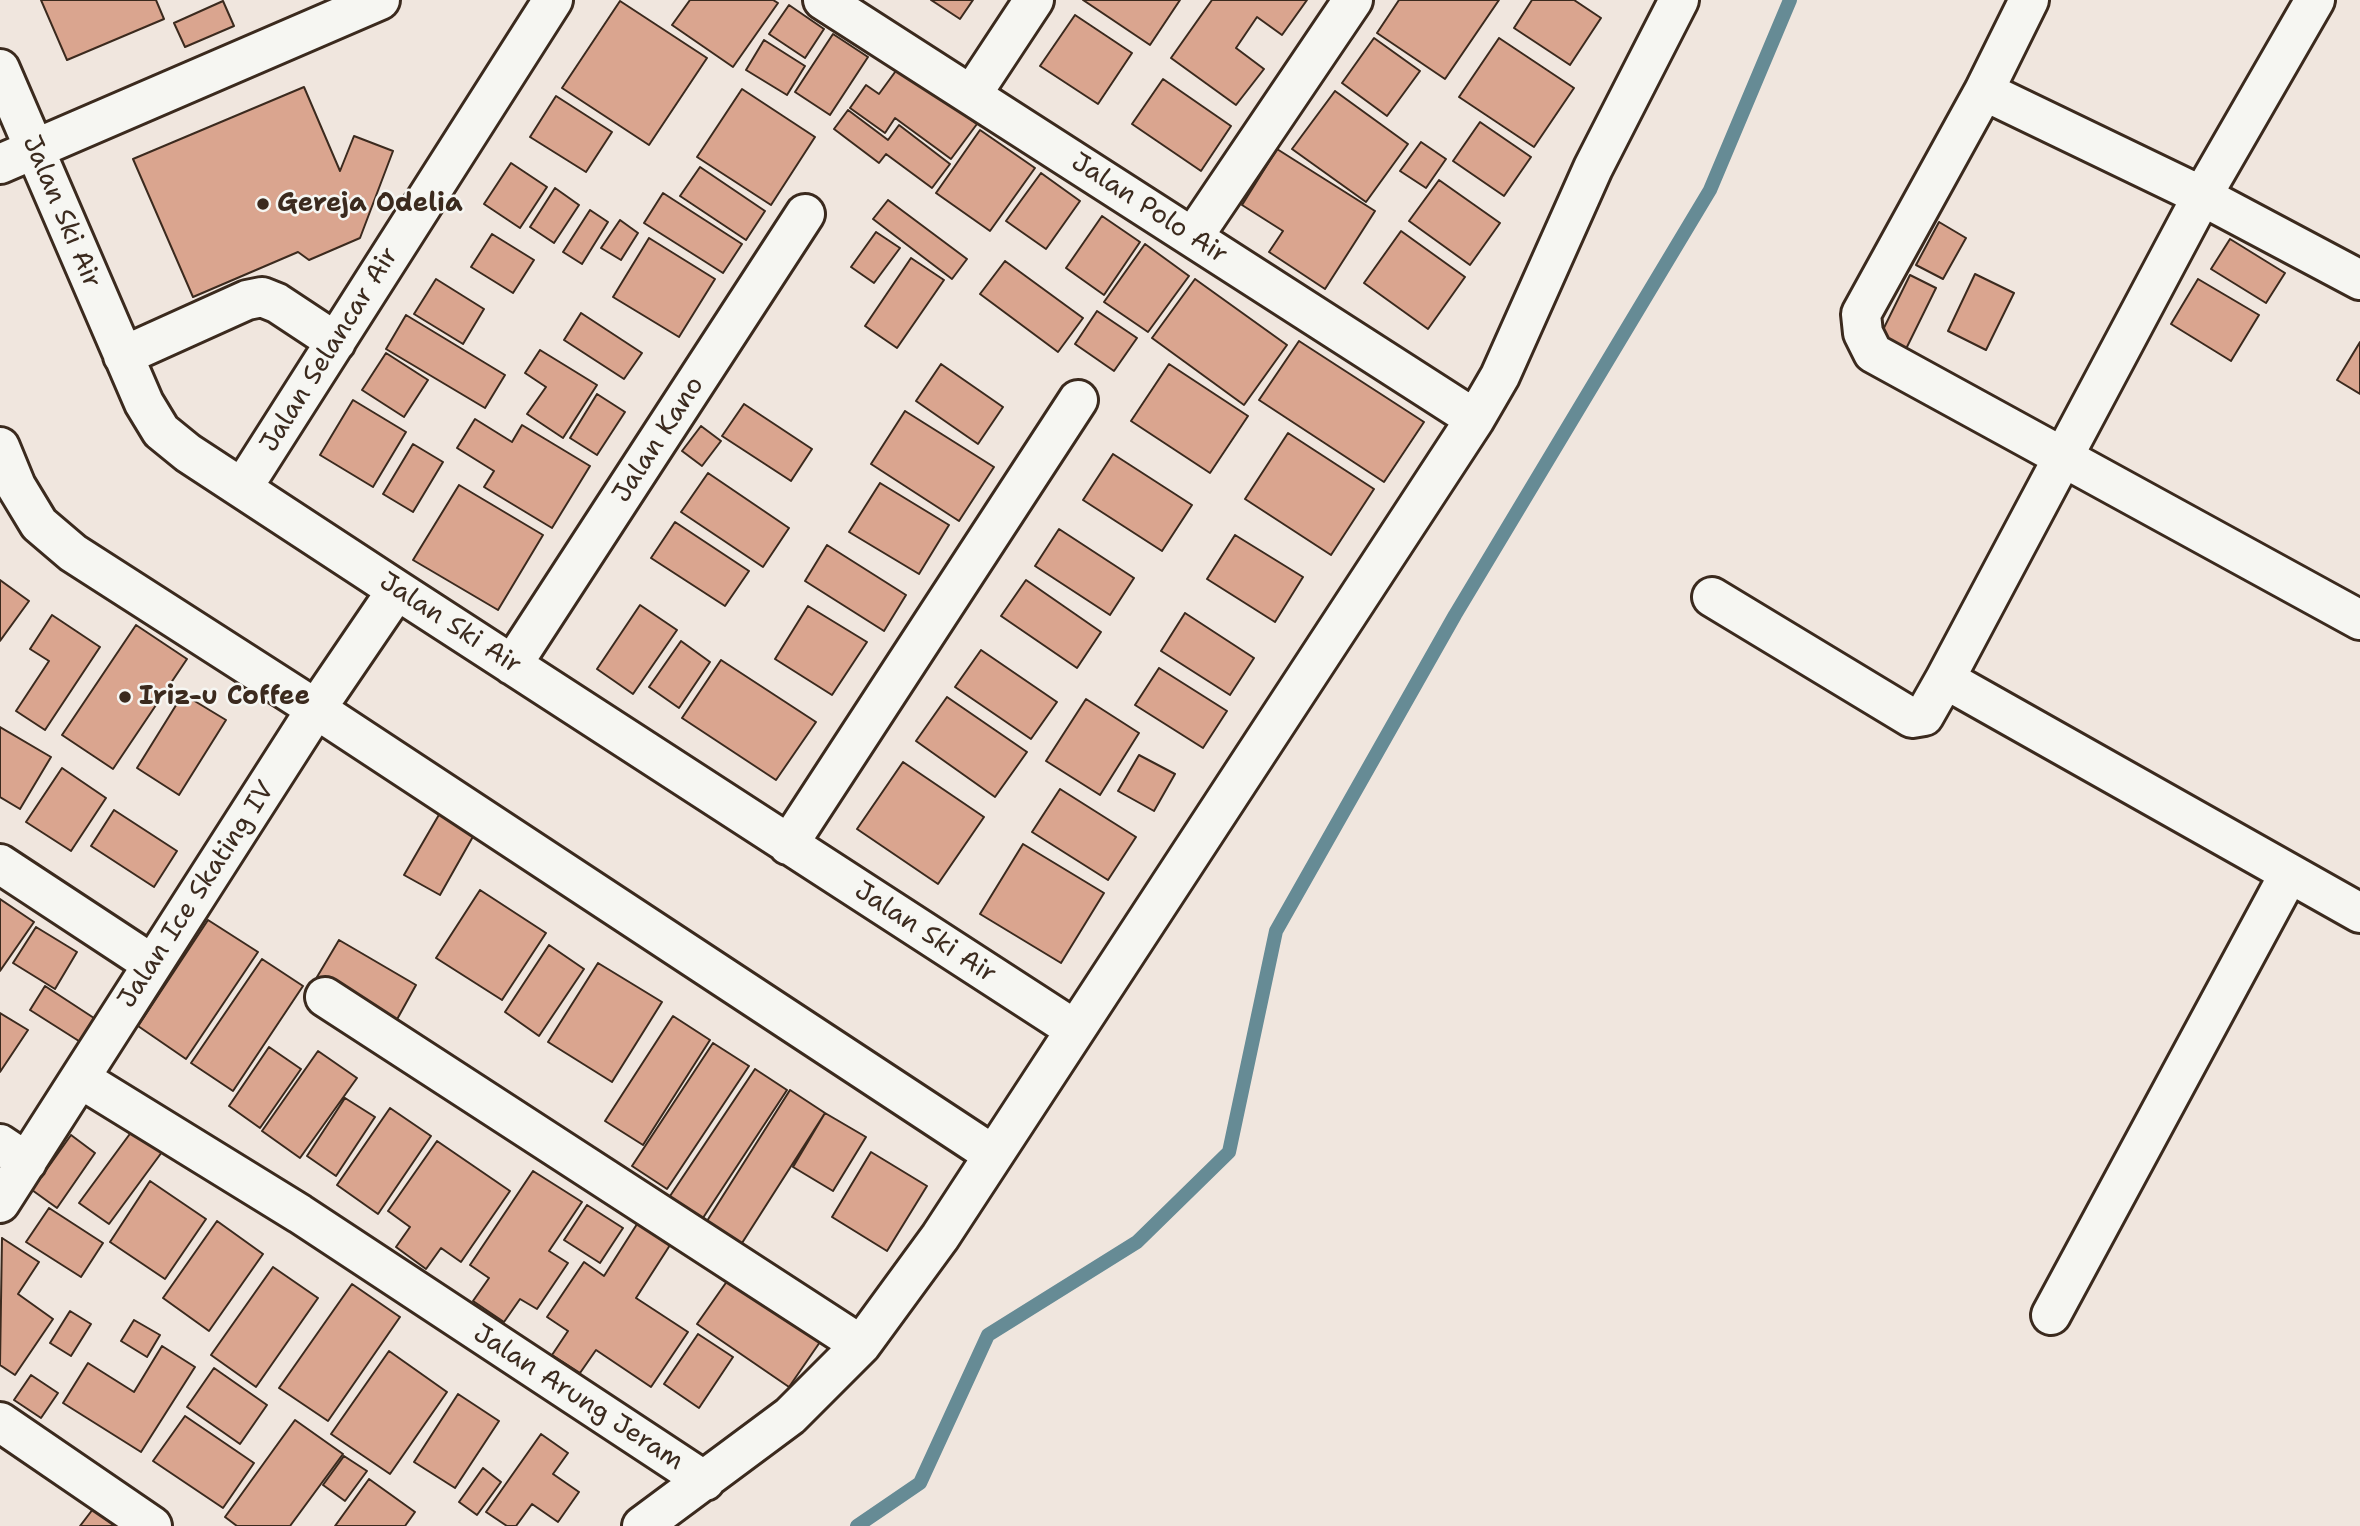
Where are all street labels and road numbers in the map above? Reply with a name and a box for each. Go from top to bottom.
street label: Jalan Ski Air [15,131,107,293]
street label: Jalan Polo Air [1065,147,1233,271]
street label: Jalan Selancar Air [254,242,406,458]
street label: Jalan Kano [607,371,711,509]
street label: Jalan Ski Air [373,567,527,681]
street label: Jalan Ice Skating IV [112,776,282,1014]
street label: Jalan Ski Air [848,876,1002,990]
street label: Jalan Arung Jeram [467,1318,689,1478]

